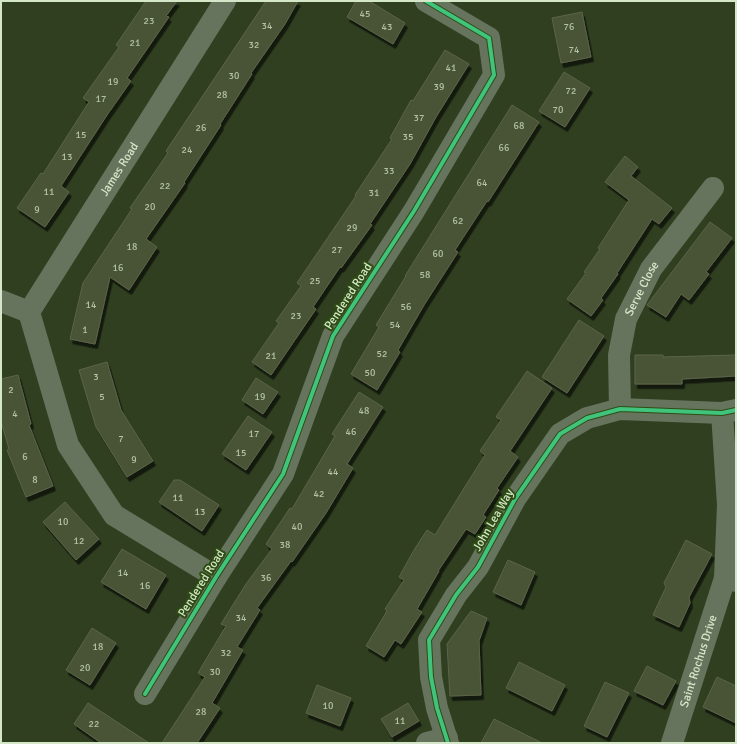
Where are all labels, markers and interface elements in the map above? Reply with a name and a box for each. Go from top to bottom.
house number: 45 [360,8,370,20]
house number: 23 [144,15,154,27]
house number: 34 [262,20,273,32]
house number: 43 [382,21,392,33]
house number: 76 [564,21,574,33]
house number: 21 [130,37,140,49]
house number: 32 [249,39,259,51]
house number: 74 [569,44,580,56]
house number: 41 [446,62,456,74]
house number: 30 [229,70,239,82]
house number: 19 [108,76,118,88]
house number: 39 [434,81,444,93]
house number: 72 [566,85,576,97]
house number: 28 [217,89,227,101]
house number: 17 [96,93,106,105]
house number: 70 [553,104,563,116]
house number: 37 [414,112,424,124]
house number: 68 [514,120,524,132]
house number: 26 [196,122,206,134]
house number: 15 [76,129,86,141]
house number: 35 [403,131,413,143]
street label: James Road [97,140,142,199]
house number: 66 [499,142,509,154]
house number: 24 [182,144,193,156]
house number: 13 [62,151,72,163]
house number: 33 [384,165,394,177]
house number: 64 [477,177,488,189]
house number: 22 [160,180,170,192]
house number: 11 [44,186,54,198]
house number: 31 [369,187,379,199]
house number: 20 [145,201,155,213]
house number: 9 [34,204,40,216]
house number: 62 [453,215,463,227]
house number: 29 [347,222,357,234]
house number: 18 [127,241,137,253]
house number: 27 [332,244,342,256]
house number: 60 [433,248,443,260]
street label: Serve Close [622,258,662,319]
street label: Pendered Road [321,260,375,332]
house number: 16 [113,262,123,274]
house number: 58 [420,269,430,281]
house number: 25 [310,275,320,287]
house number: 14 [86,299,97,311]
house number: 56 [401,301,411,313]
house number: 23 [291,310,301,322]
house number: 54 [390,319,401,331]
house number: 1 [82,324,88,336]
house number: 52 [377,348,387,360]
house number: 21 [266,350,276,362]
house number: 50 [365,367,375,379]
house number: 3 [93,371,99,383]
house number: 2 [8,384,14,396]
house number: 5 [99,391,105,403]
house number: 19 [255,391,265,403]
house number: 48 [359,405,369,417]
house number: 4 [12,408,18,420]
house number: 46 [346,426,356,438]
house number: 17 [249,428,259,440]
house number: 7 [118,433,124,445]
house number: 15 [236,447,246,459]
house number: 6 [22,451,28,463]
house number: 9 [131,454,137,466]
house number: 44 [328,466,339,478]
house number: 8 [32,474,38,486]
street label: John Lea Way [470,486,517,554]
house number: 42 [314,488,324,500]
house number: 11 [173,492,183,504]
house number: 13 [195,506,205,518]
house number: 10 [58,516,68,528]
house number: 40 [292,521,302,533]
house number: 12 [74,535,84,547]
house number: 38 [280,539,290,551]
street label: Pendered Road [175,547,228,620]
house number: 14 [118,567,129,579]
house number: 36 [261,572,271,584]
house number: 16 [140,580,150,592]
house number: 34 [236,612,247,624]
street label: Saint Rochus Drive [677,613,721,709]
house number: 18 [93,641,103,653]
house number: 32 [221,647,231,659]
house number: 20 [80,662,90,674]
house number: 30 [210,666,220,678]
house number: 10 [323,700,333,712]
house number: 28 [196,706,206,718]
house number: 11 [395,715,405,727]
house number: 22 [89,718,99,730]

